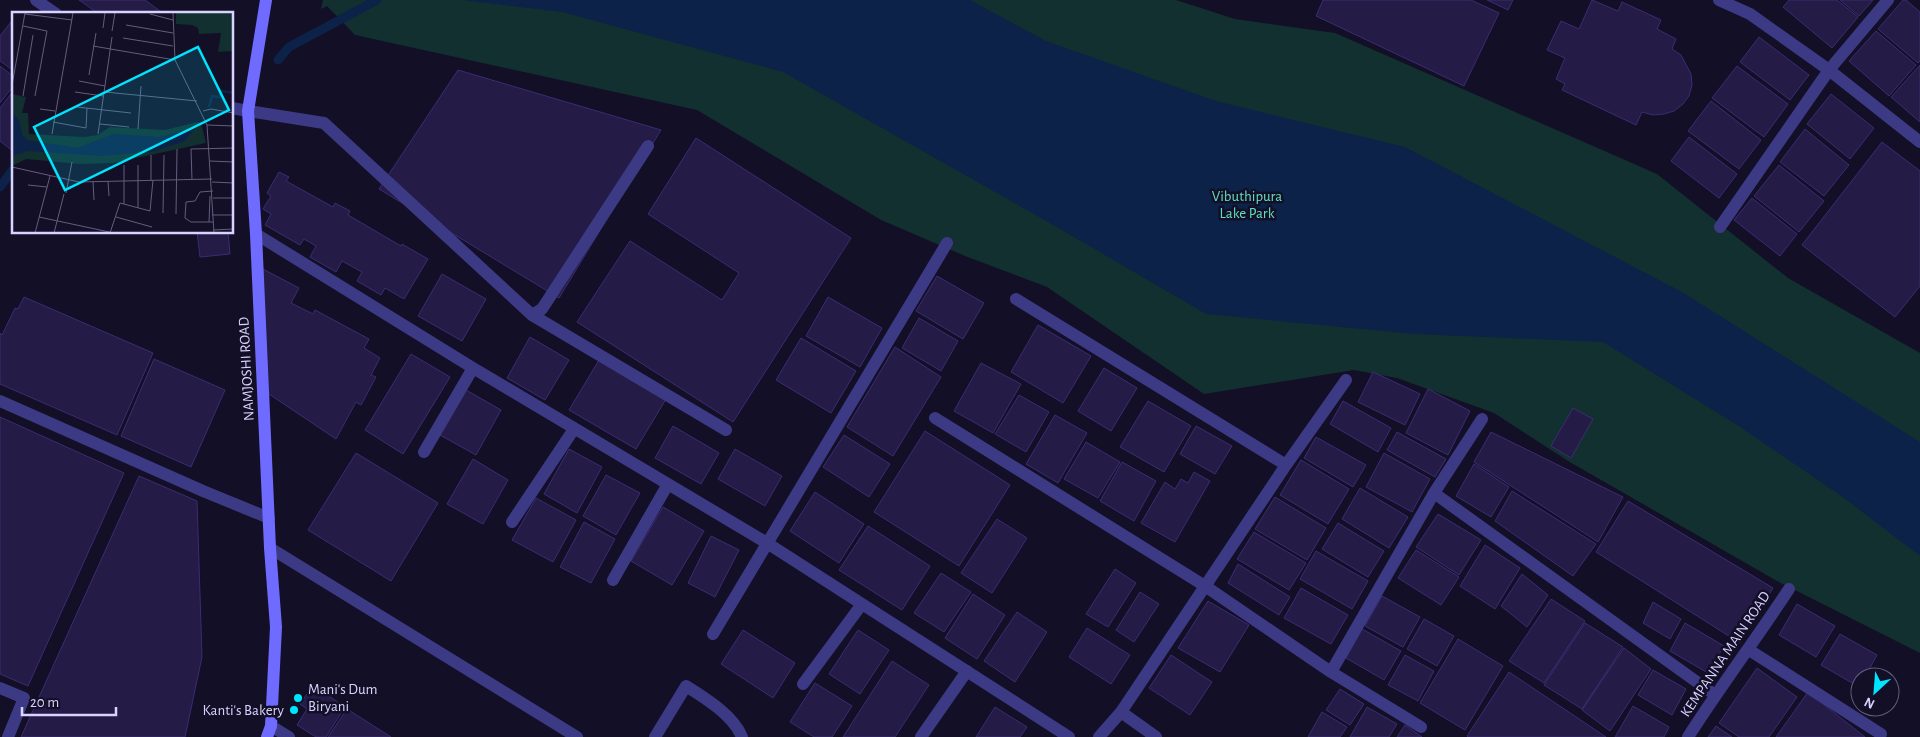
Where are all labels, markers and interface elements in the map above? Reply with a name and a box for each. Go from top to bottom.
inset map [12,12,234,234]
park label: Vibuthipura Lake Park [1212,189,1282,221]
street label: NAMJOSHI ROAD [236,316,257,421]
street label: KEMPANNA MAIN ROAD [1678,589,1773,720]
north arrow [1850,667,1900,717]
place label: Mani's Dum Biryani [308,682,378,714]
scale bar [22,684,116,716]
marker: Mani's Dum Biryani [292,692,304,704]
text: N [1862,694,1877,711]
text: 20 m [30,695,59,710]
place label: Kanti's Bakery [203,703,285,718]
marker: Kanti's Bakery [288,704,300,716]

